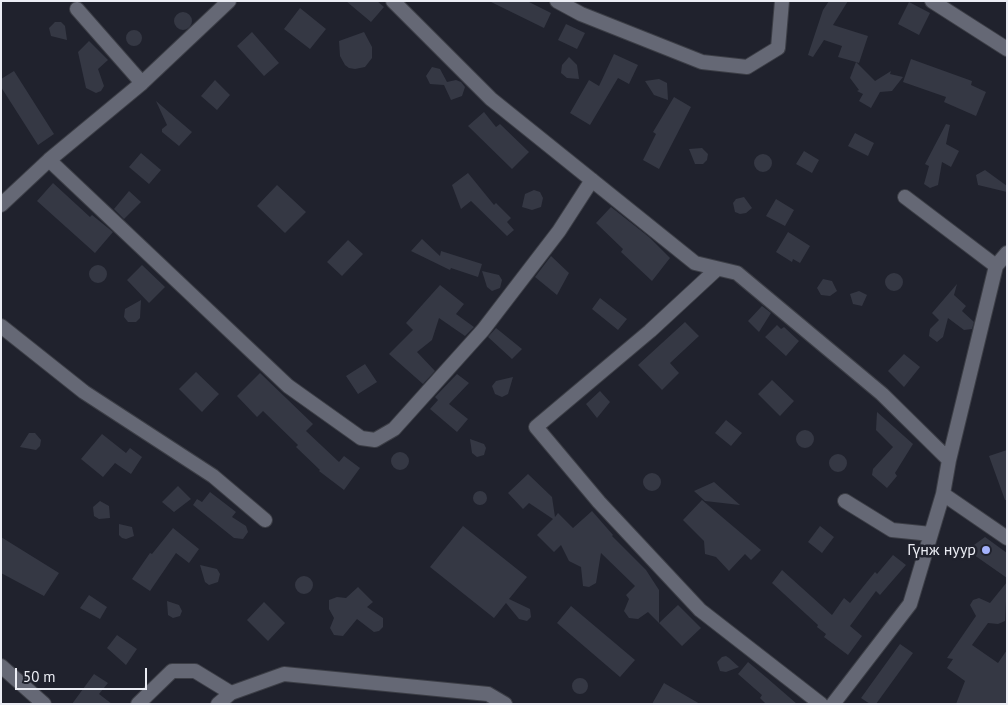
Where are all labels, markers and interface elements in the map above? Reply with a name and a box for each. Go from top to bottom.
place label: Гүнж нуур [907,540,976,560]
marker: Гүнж нуур [980,544,992,556]
scale bar [18,658,150,690]
text: 50 m [23,667,56,686]

